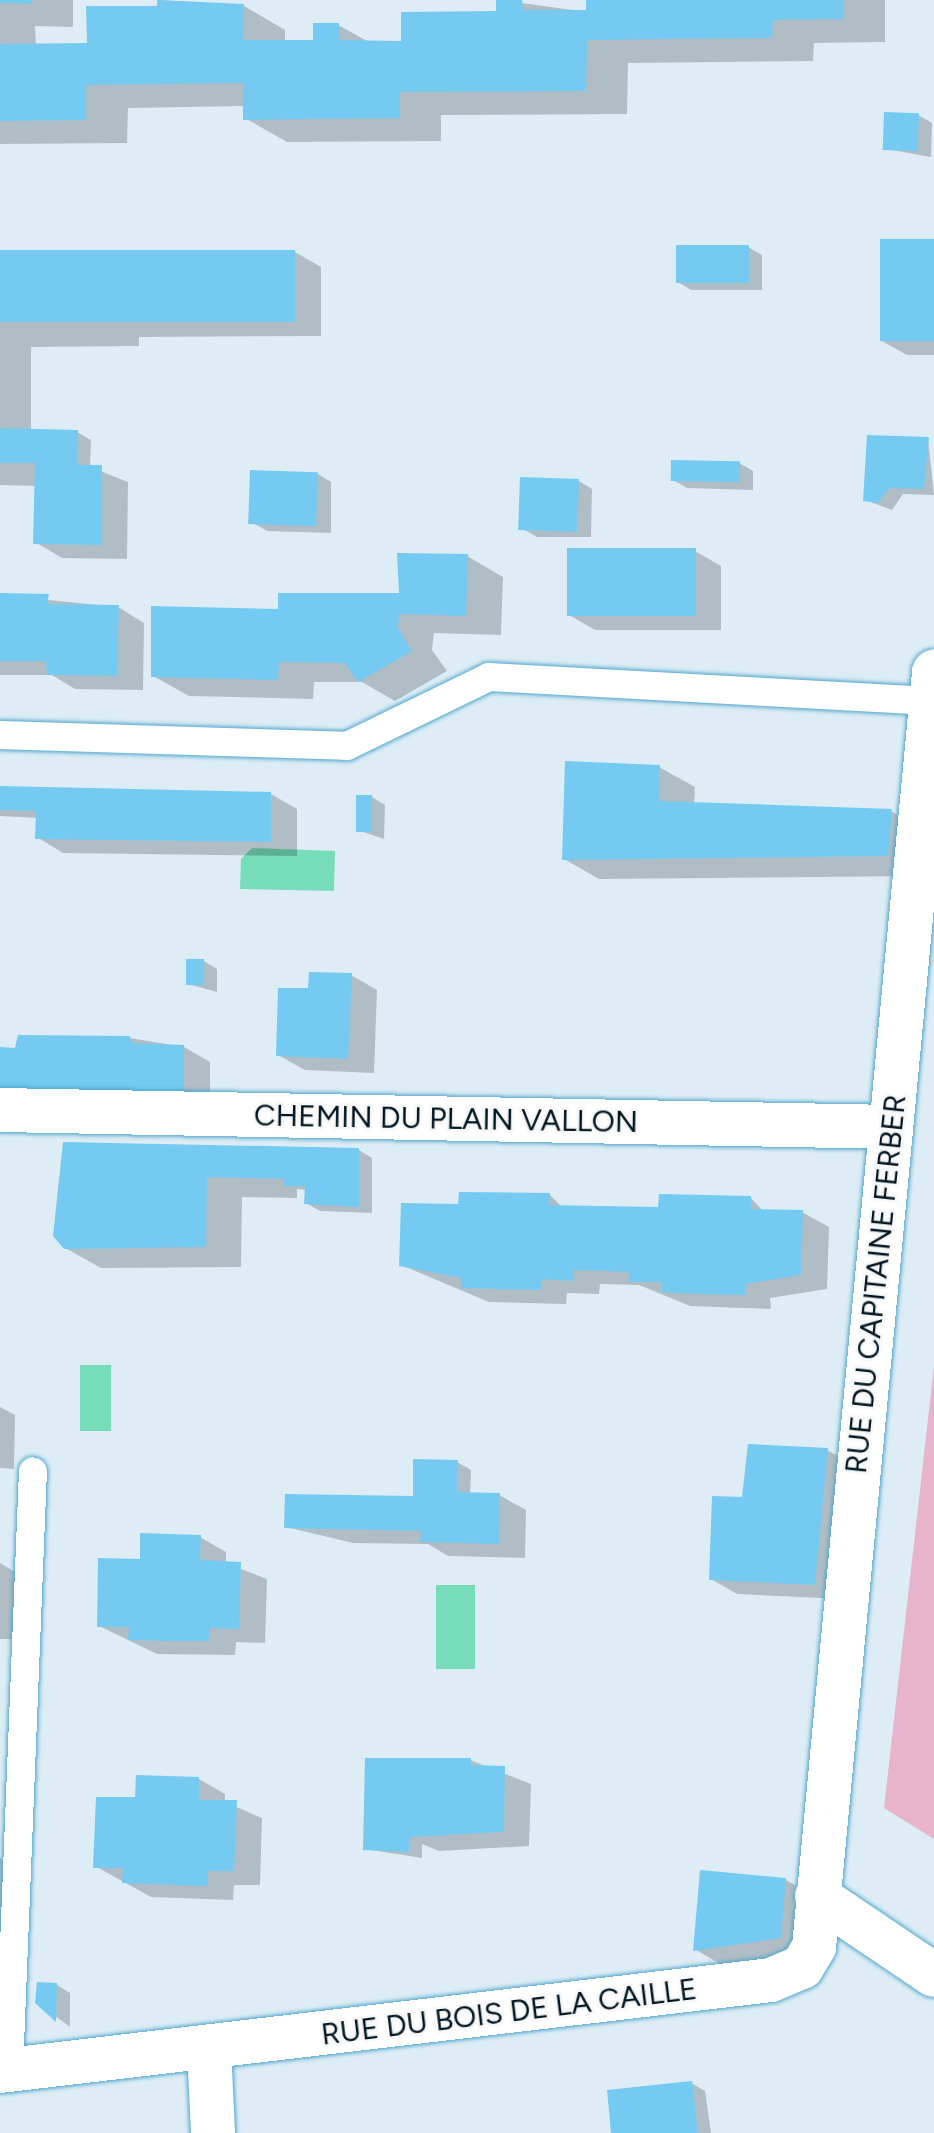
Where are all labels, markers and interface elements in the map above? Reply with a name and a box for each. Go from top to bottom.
street label: RUE DU CAPITAINE FERBER [838,1093,914,1475]
street label: CHEMIN DU PLAIN VALLON [254,1098,638,1140]
street label: RUE DU BOIS DE LA CAILLE [319,1971,699,2053]

